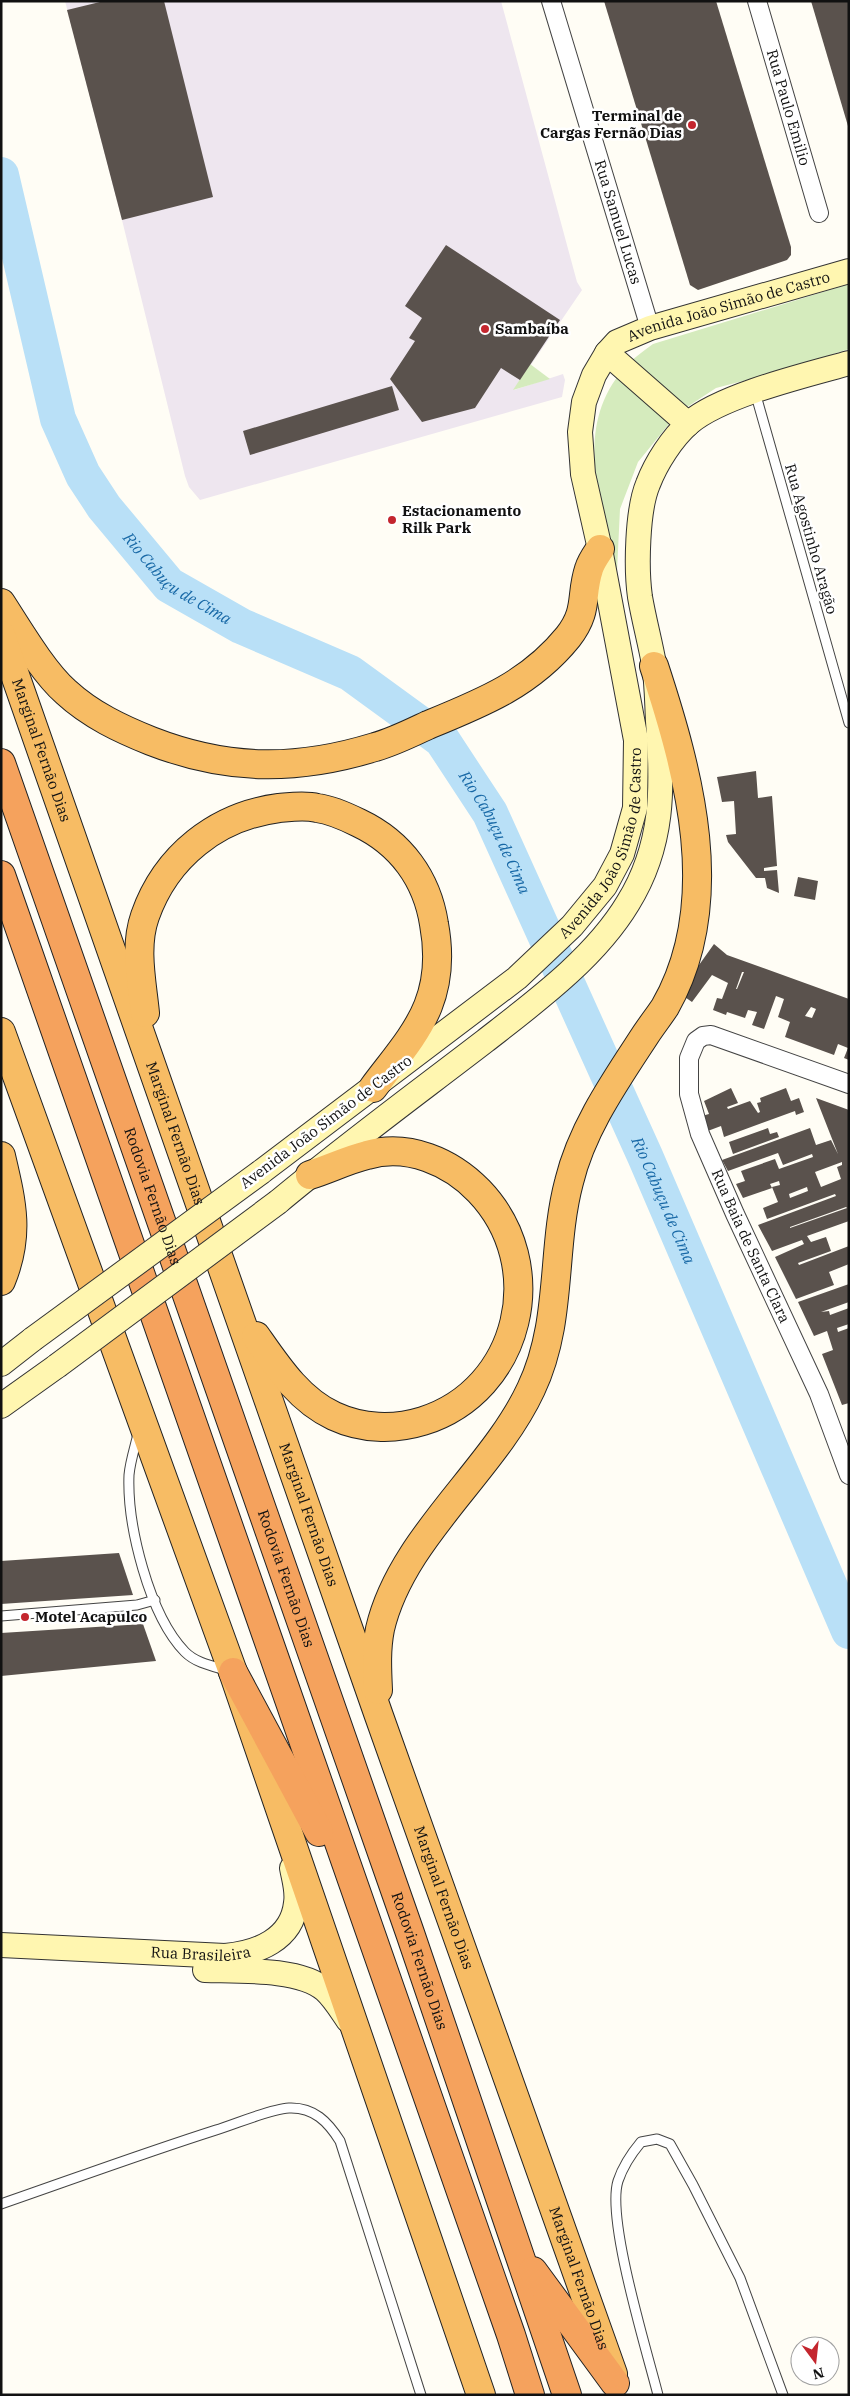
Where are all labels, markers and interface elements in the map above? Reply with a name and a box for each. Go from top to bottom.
street label: Rua Paulo Emilio [763,47,815,168]
place label: Terminal de Cargas Fernão Dias [540,106,682,142]
marker: Terminal de Cargas Fernão Dias [686,119,698,131]
street label: Rua Samuel Lucas [591,157,646,286]
street label: Avenida João Simão de Castro [624,267,832,346]
place label: Sambaíba [495,319,569,338]
marker: Sambaíba [479,323,491,335]
street label: Rua Agostinho Aragão [781,461,842,616]
place label: Estacionamento Rilk Park [402,501,521,537]
marker: Estacionamento Rilk Park [386,514,398,526]
water label: Rio Cabuçu de Cima [118,527,236,629]
street label: Marginal Fernão Dias [8,676,76,824]
street label: Avenida João Simão de Castro [555,747,645,942]
water label: Rio Cabuçu de Cima [454,766,535,897]
street label: Avenida João Simão de Castro [236,1051,415,1192]
street label: Marginal Fernão Dias [142,1059,210,1208]
street label: Rodovia Fernão Dias [120,1125,186,1267]
water label: Rio Cabuçu de Cima [627,1133,700,1267]
street label: Rua Baia de Santa Clara [708,1166,795,1326]
street label: Marginal Fernão Dias [275,1440,343,1589]
street label: Rodovia Fernão Dias [254,1507,319,1650]
place label: Motel Acapulco [35,1607,147,1626]
marker: Motel Acapulco [19,1611,31,1623]
street label: Marginal Fernão Dias [410,1823,478,1972]
street label: Rodovia Fernão Dias [387,1889,452,2032]
street label: Rua Brasileira [150,1942,253,1965]
street label: Marginal Fernão Dias [545,2204,614,2352]
north arrow [790,2336,840,2386]
text: N [811,2363,826,2384]

